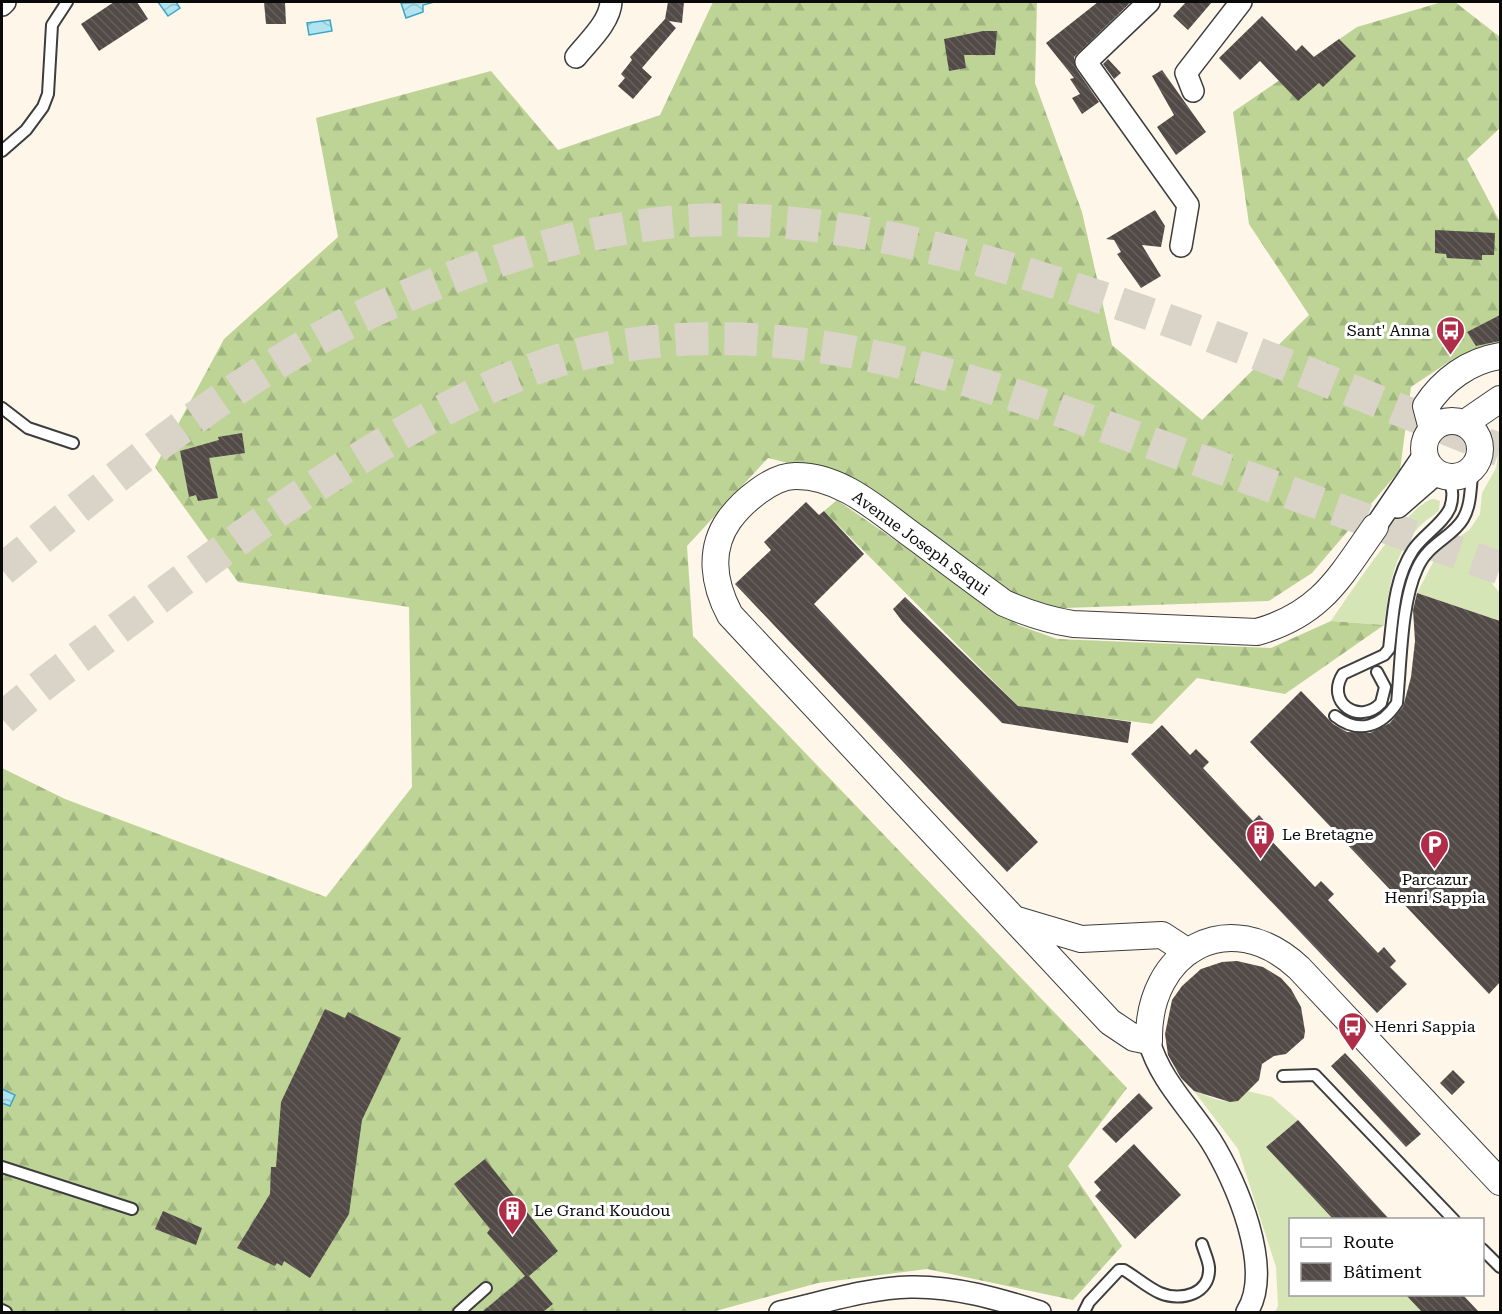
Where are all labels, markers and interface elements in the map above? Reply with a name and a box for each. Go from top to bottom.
bus stop icon: Sant' Anna [1435,314,1467,356]
place label: Sant' Anna [1347,321,1430,340]
street label: Avenue Joseph Saqui [849,487,993,599]
building icon: Le Bretagne [1245,818,1277,860]
place label: Le Bretagne [1282,825,1374,844]
parking icon: Parcazur Henri Sappia [1419,828,1451,870]
place label: Parcazur Henri Sappia [1384,870,1486,907]
bus stop icon: Henri Sappia [1337,1010,1369,1052]
place label: Henri Sappia [1374,1017,1476,1036]
building icon: Le Grand Koudou [497,1194,529,1236]
place label: Le Grand Koudou [534,1201,670,1220]
legend [1289,1218,1484,1296]
text: Route [1343,1231,1394,1252]
text: Bâtiment [1343,1261,1422,1282]

